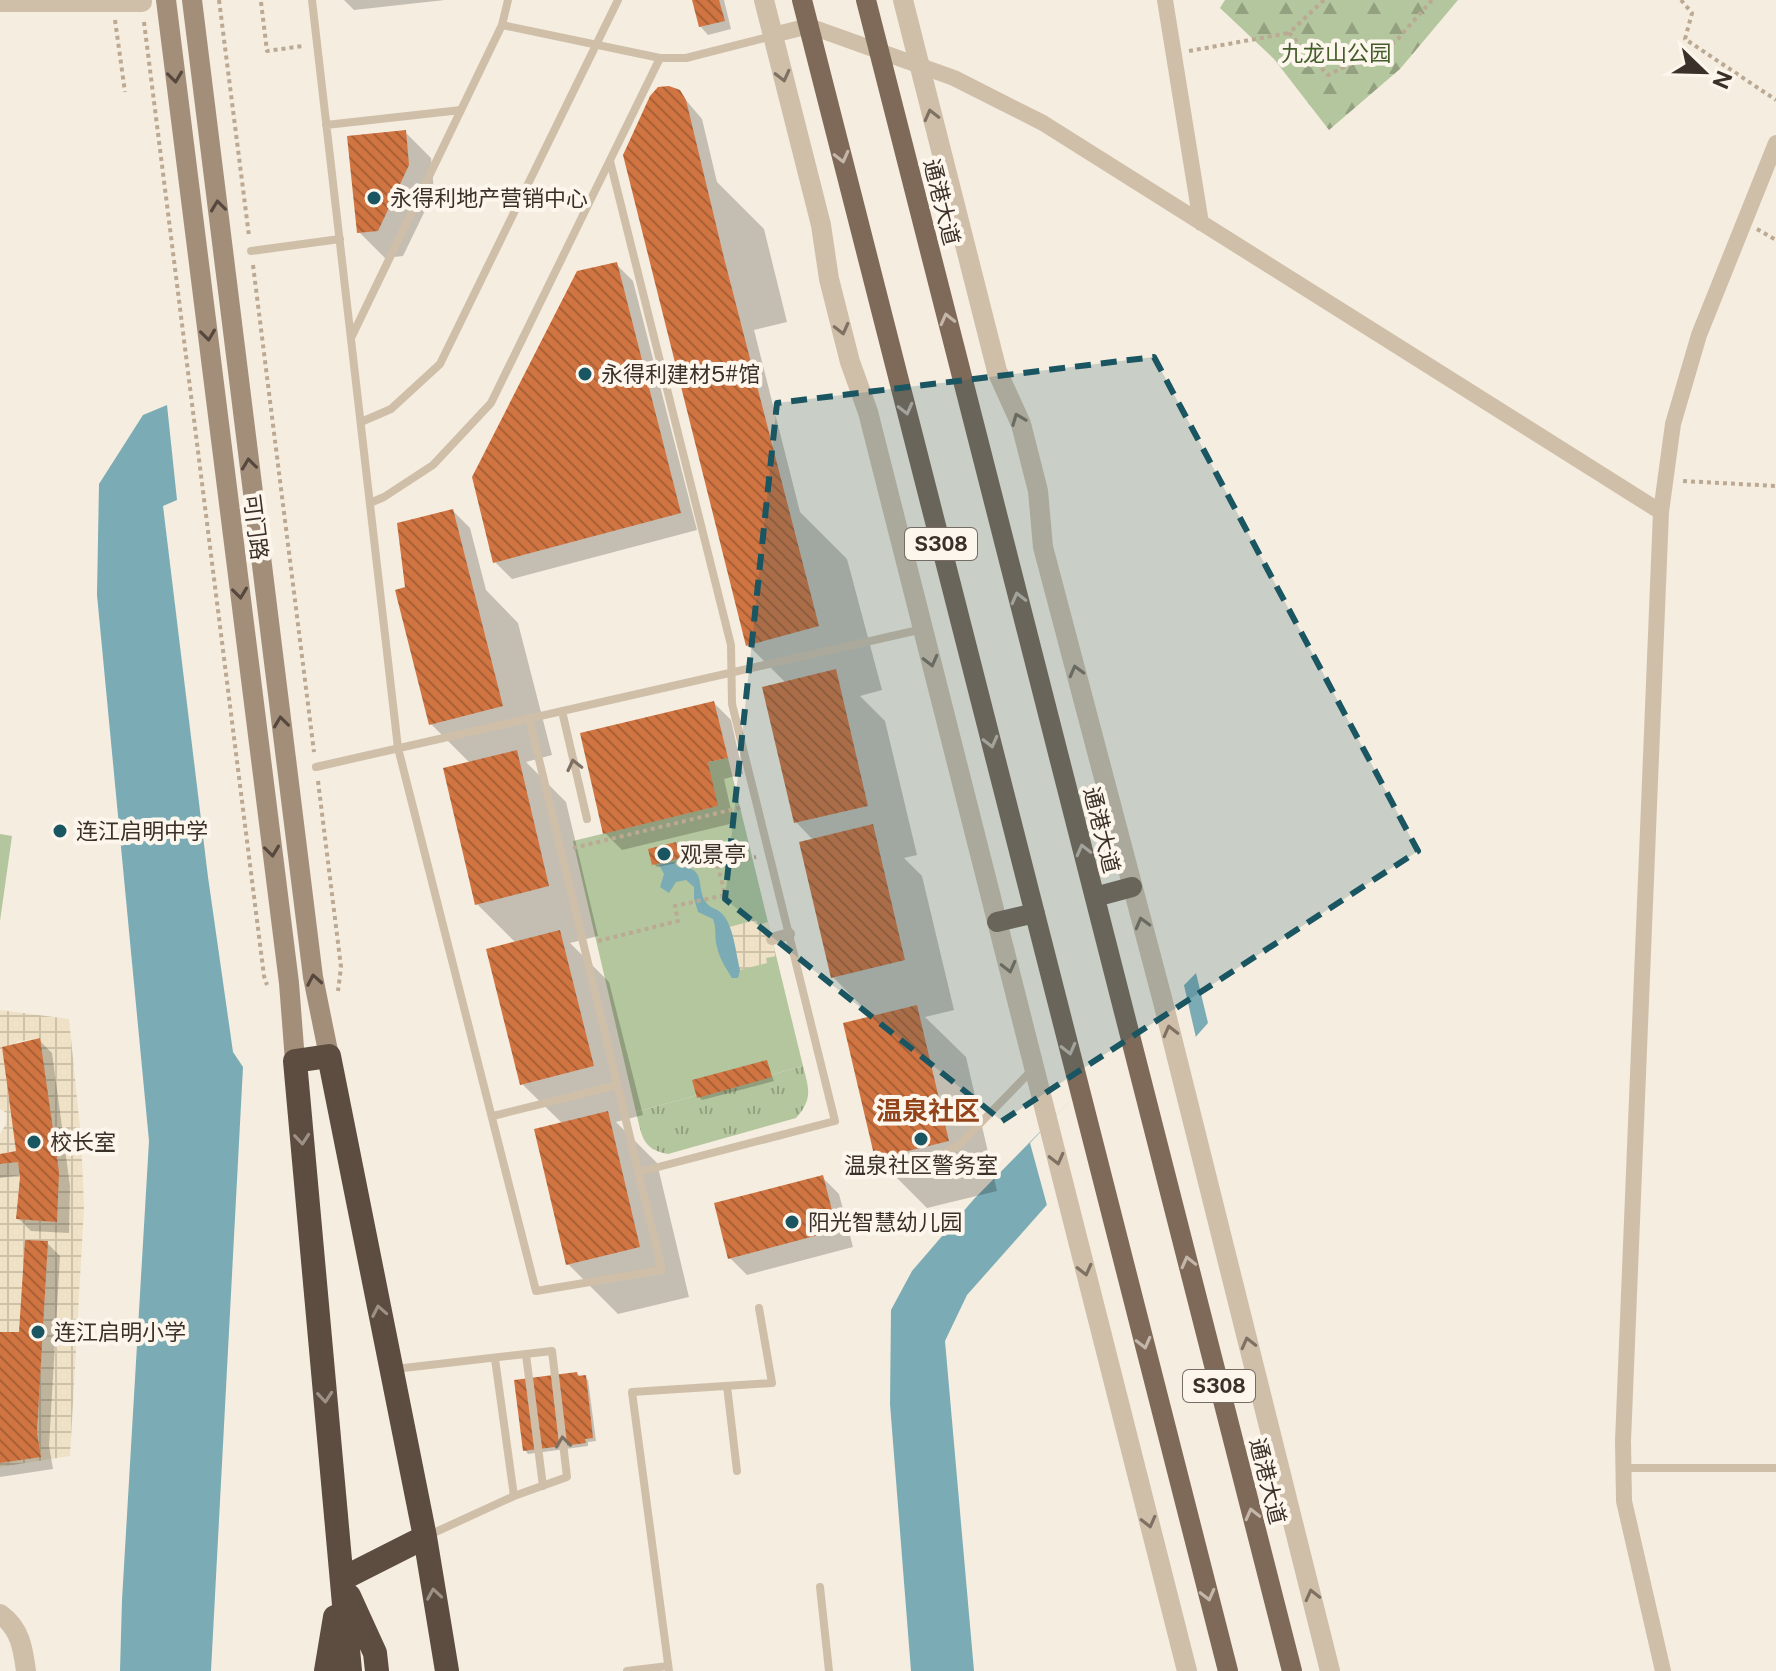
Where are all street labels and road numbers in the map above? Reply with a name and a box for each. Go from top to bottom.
street label: 通港大道 [919,156,965,248]
street label: 可门路 [239,493,273,561]
road number: S308 [905,528,977,560]
street label: 通港大道 [1079,784,1125,876]
road number: S308 [1183,1370,1255,1402]
street label: 通港大道 [1245,1435,1291,1527]

